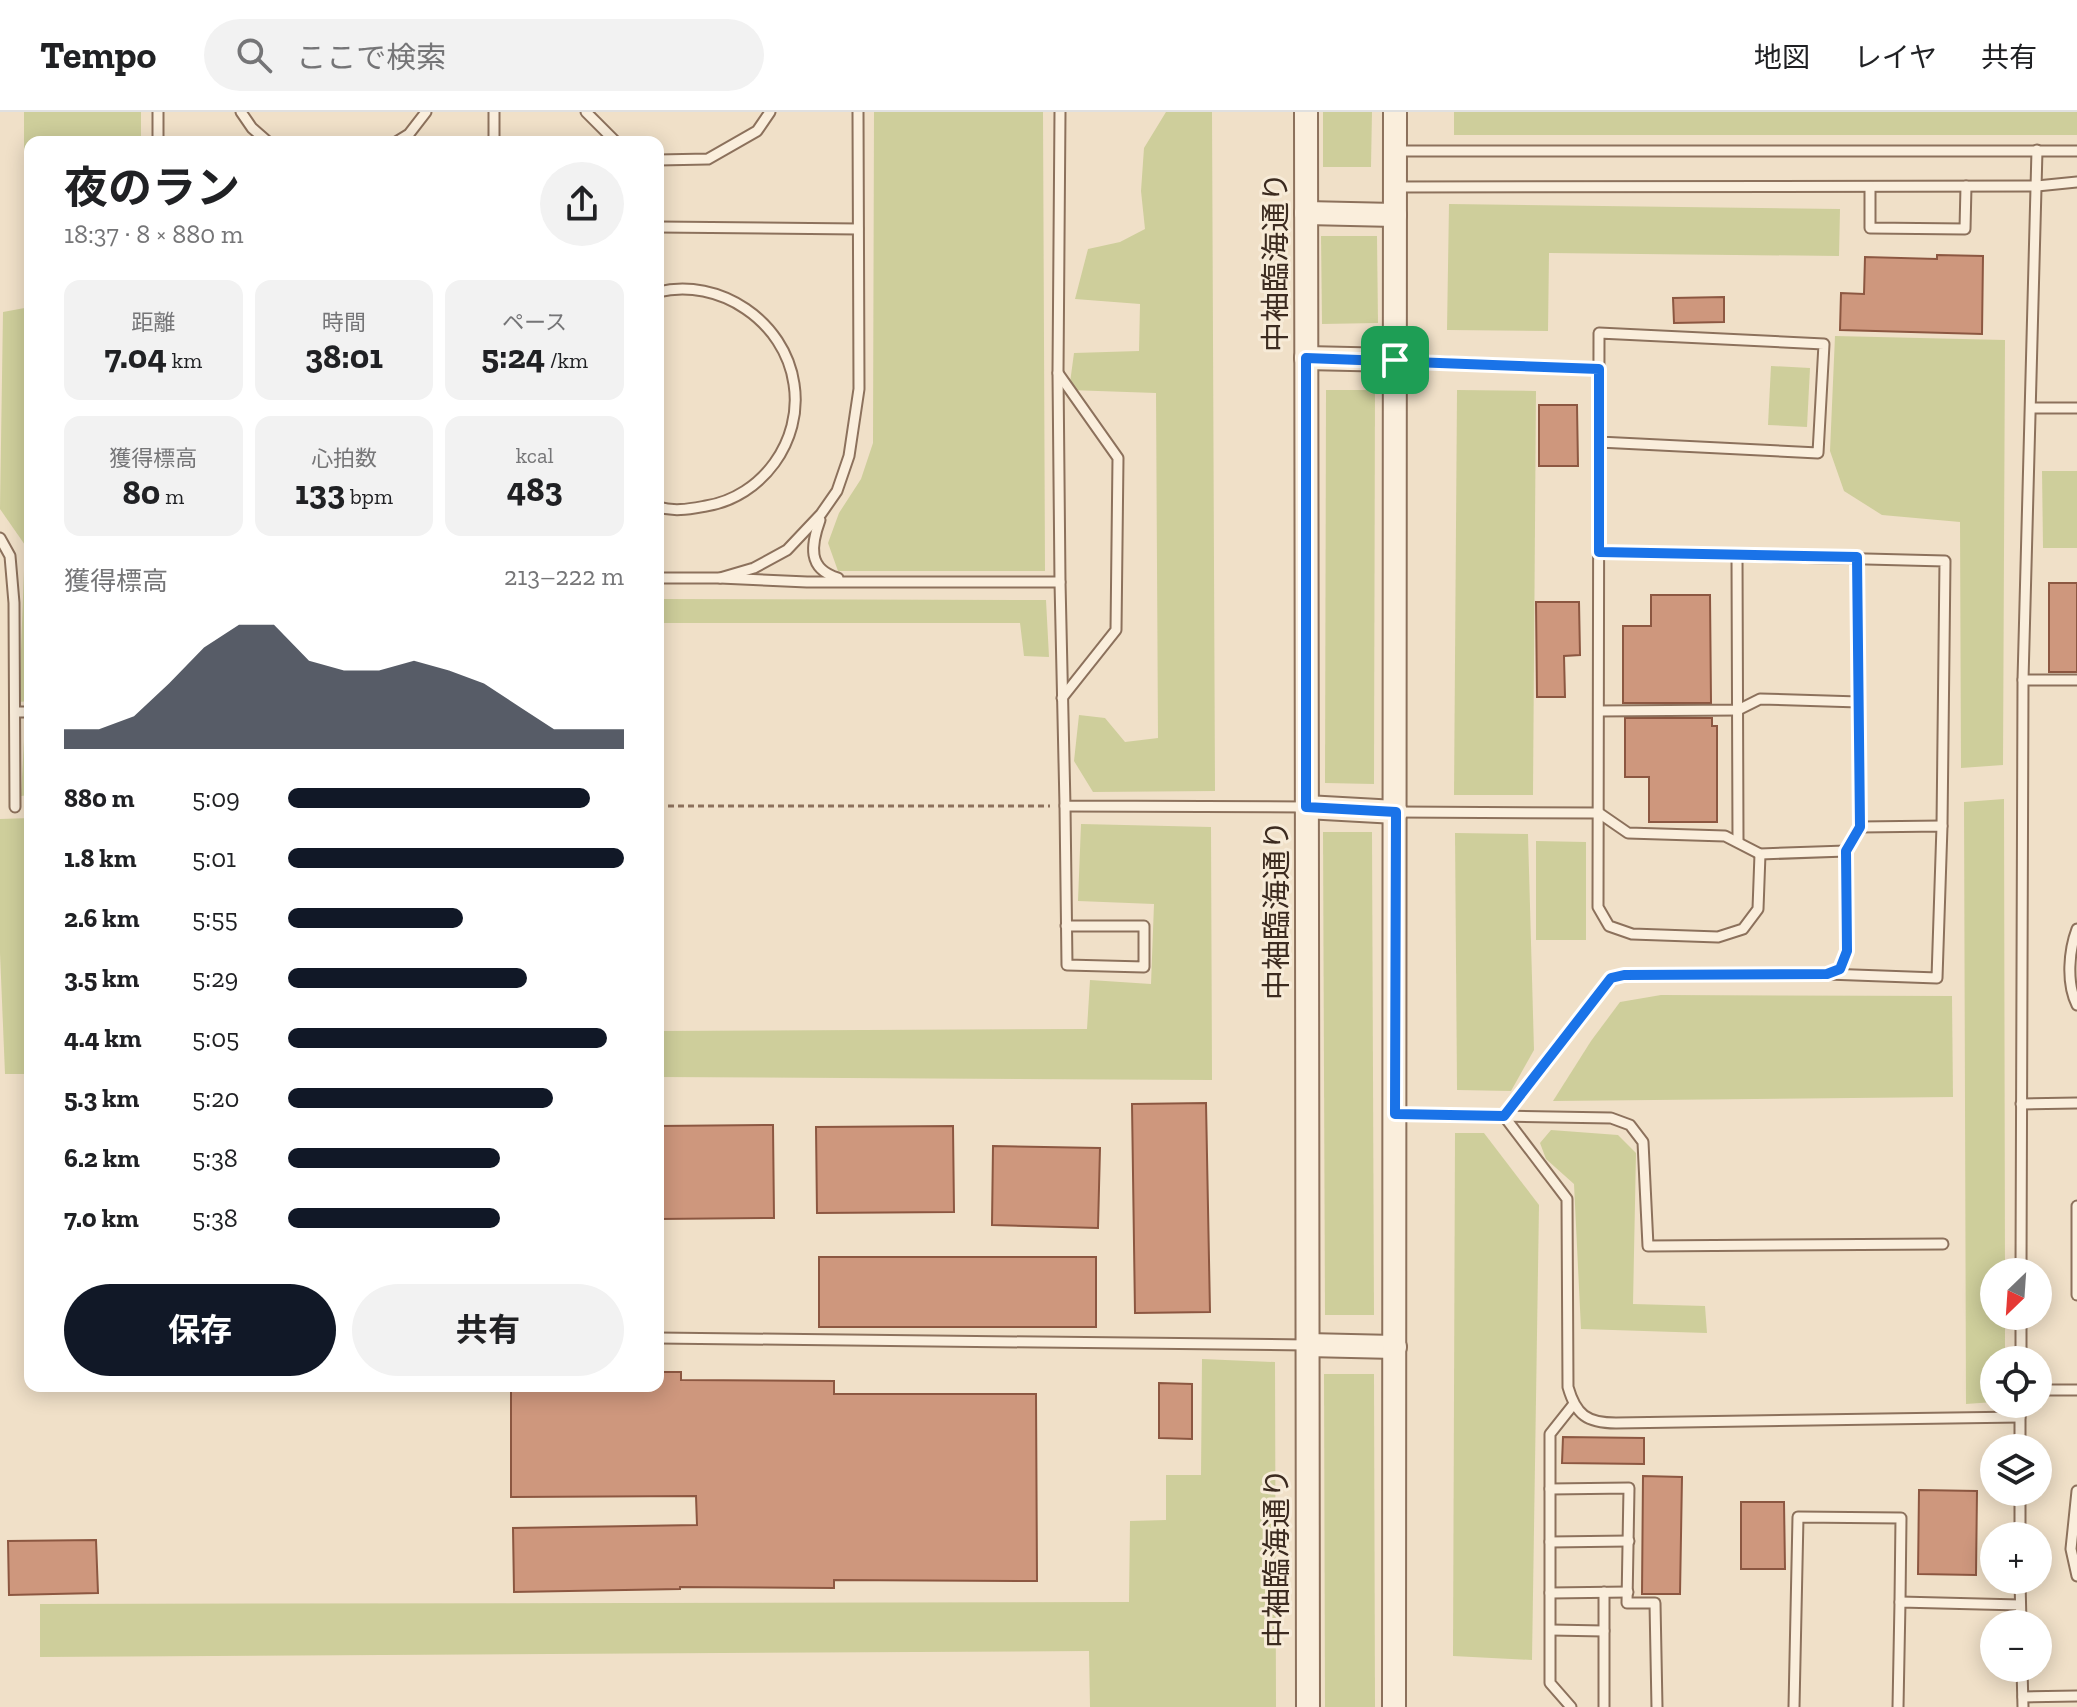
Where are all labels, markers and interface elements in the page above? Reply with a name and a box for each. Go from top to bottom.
search box [204,19,764,91]
text: Tempo [40,32,156,78]
icon: search [232,33,276,77]
text: ここで検索 [296,40,446,76]
text: 地図 [1754,41,1810,74]
text: レイヤ [1854,41,1937,74]
text: 共有 [1981,41,2037,74]
text: 夜のラン [64,161,240,214]
button: share [540,162,624,246]
street label: 中袖臨海通り [1258,172,1294,352]
text: 18:37 · 8 × 880 m [64,218,243,250]
text: 距離 [131,309,175,336]
text: 時間 [322,309,366,336]
text: ペース [502,309,567,336]
pin [1361,326,1429,394]
text: 7.04 [104,336,167,377]
text: 38:01 [305,336,383,377]
text: 5:24 [481,336,545,377]
icon: arrive [1373,338,1417,382]
text: km [167,347,202,374]
text: /km [545,347,588,374]
text: kcal [516,442,554,469]
text: 獲得標高 [109,445,197,472]
text: 心拍数 [311,445,377,472]
text: 483 [507,469,563,510]
text: 80 [122,472,160,513]
text: 133 [295,472,345,513]
text: m [160,483,184,510]
text: bpm [345,483,393,510]
text: 213–222 m [504,560,624,592]
text: 獲得標高 [64,565,168,597]
text: 880 m [64,782,135,814]
text: 5:09 [192,782,240,814]
street label: 中袖臨海通り [1259,820,1295,1000]
text: 1.8 km [64,842,136,874]
text: 5:01 [192,842,236,874]
text: 2.6 km [64,902,139,934]
text: 5:55 [192,902,238,934]
text: 3.5 km [64,962,139,994]
text: 5:29 [192,962,238,994]
text: 4.4 km [64,1022,142,1054]
text: 5:05 [192,1022,239,1054]
text: 5.3 km [64,1082,139,1114]
text: 5:20 [192,1082,240,1114]
text: 6.2 km [64,1142,140,1174]
text: 5:38 [192,1142,238,1174]
text: 7.0 km [64,1202,139,1234]
text: 5:38 [192,1202,238,1234]
north arrow [1980,1258,2052,1330]
map controls [1980,1258,2052,1682]
button: 保存 [64,1284,336,1376]
button: 共有 [352,1284,624,1376]
button: locate [1980,1346,2052,1418]
button: layers [1980,1434,2052,1506]
street label: 中袖臨海通り [1259,1468,1295,1648]
button: + [1980,1522,2052,1594]
button: − [1980,1610,2052,1682]

